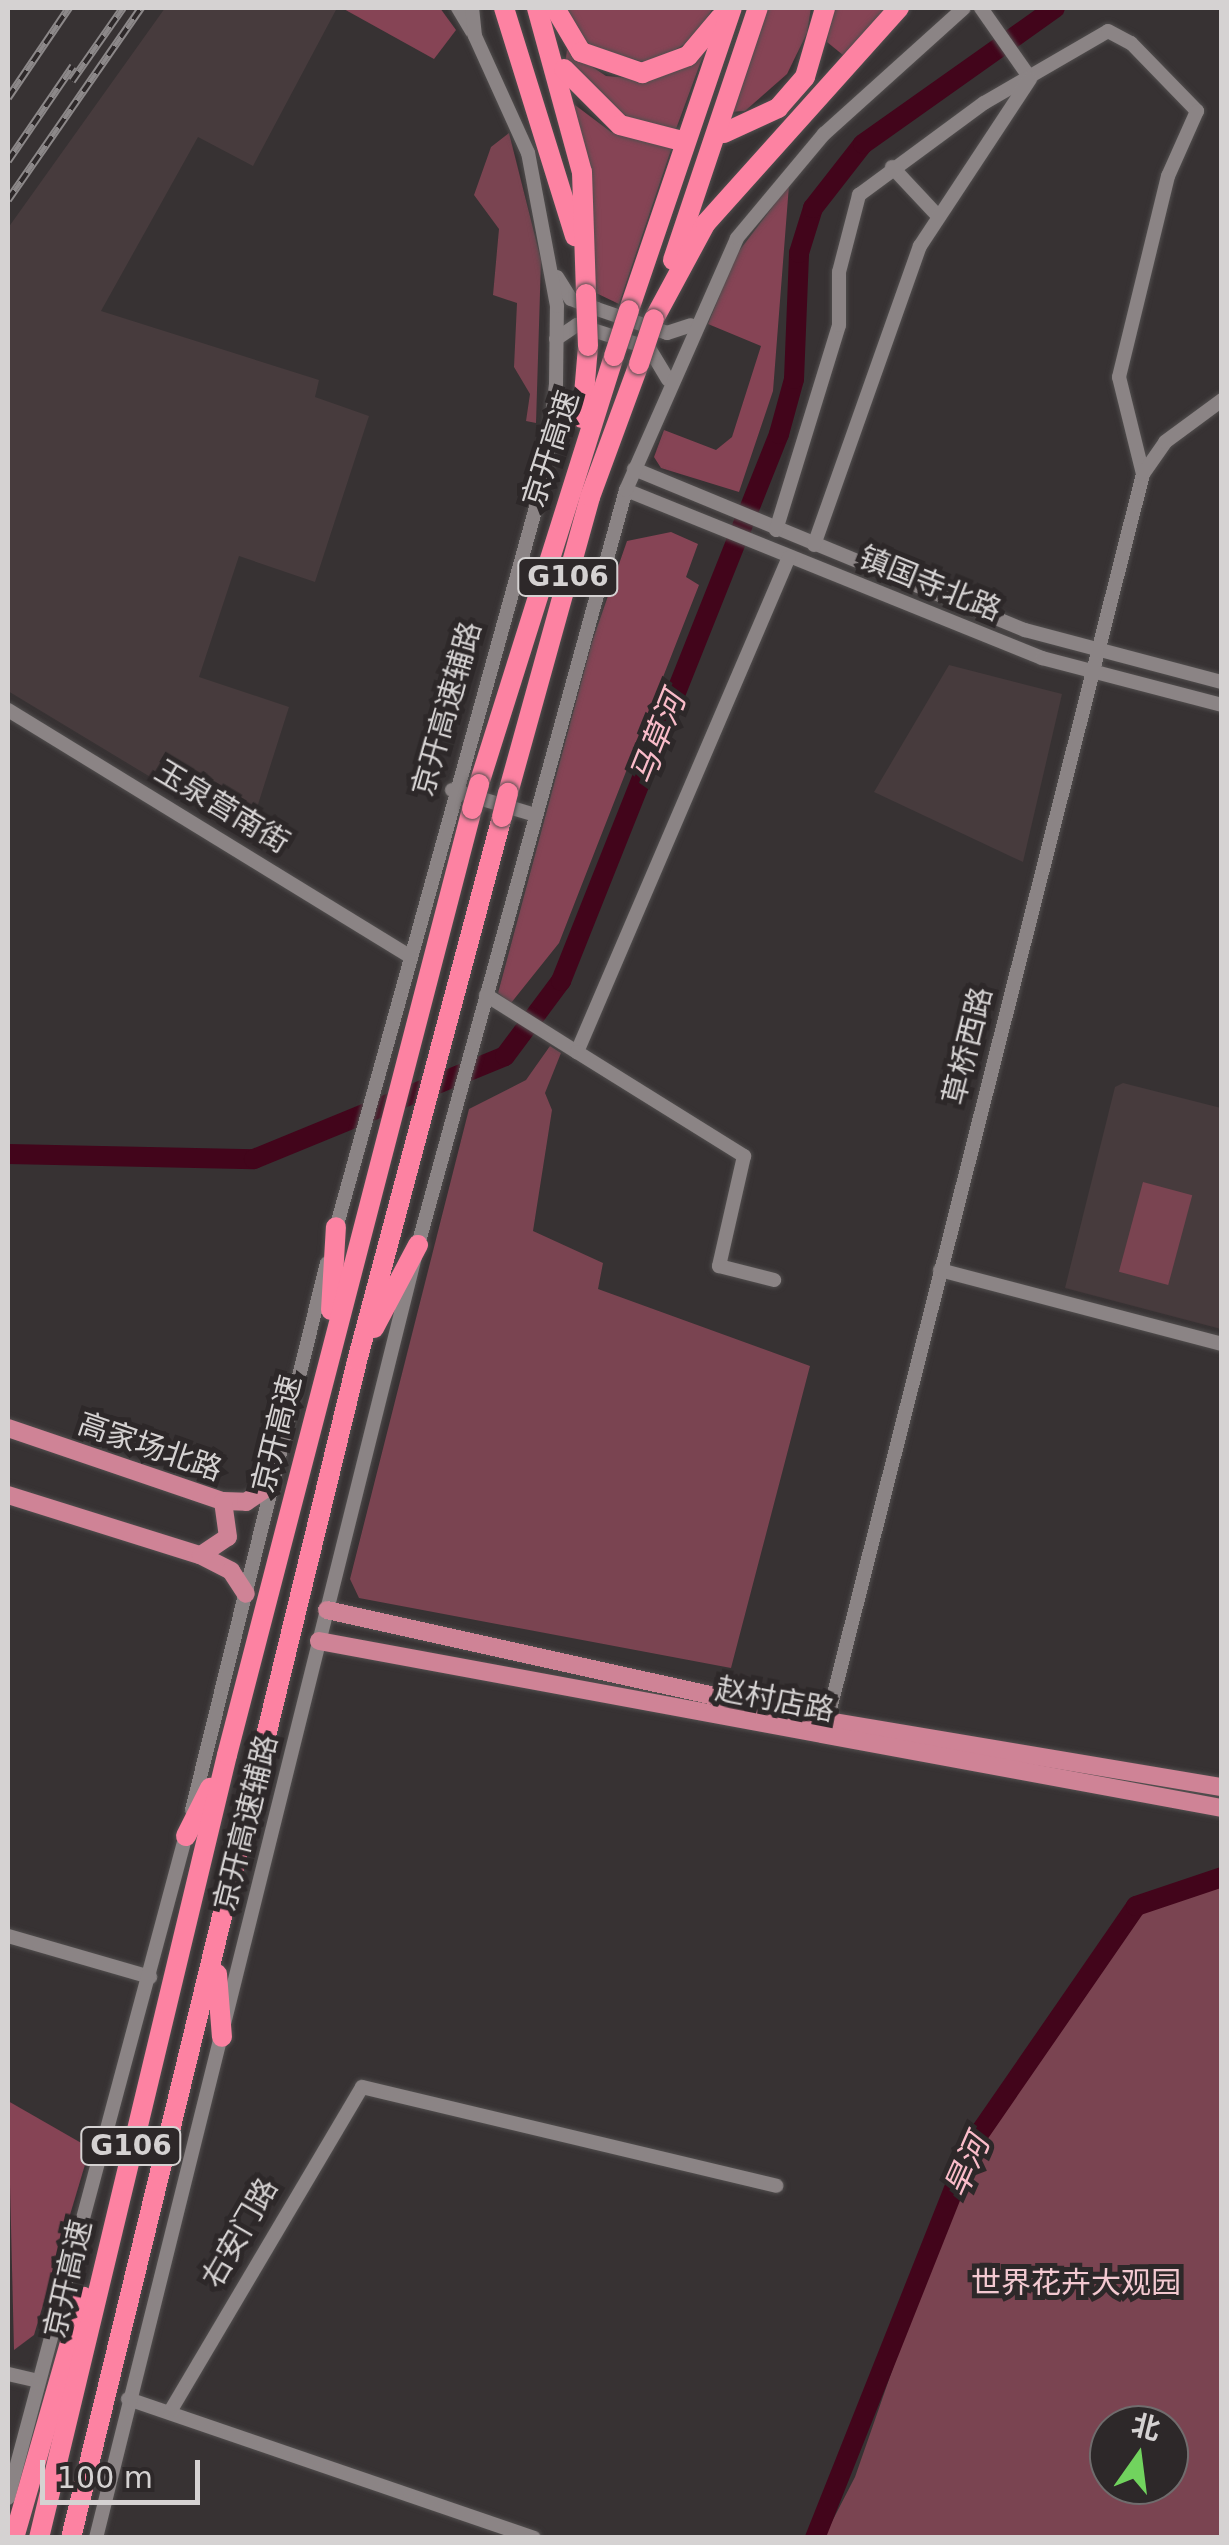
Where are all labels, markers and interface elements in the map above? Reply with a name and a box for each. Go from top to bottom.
street label: 京开高速 [515,386,587,512]
street label: 镇国寺北路 [854,539,1006,629]
road number: G106 [516,554,620,600]
street label: 京开高速辅路 [405,618,489,800]
water label: 马草河 [622,686,694,790]
street label: 玉泉营南街 [148,753,296,861]
street label: 草桥西路 [936,983,1000,1109]
street label: 京开高速 [245,1371,309,1497]
street label: 高家场北路 [73,1406,227,1488]
street label: 赵村店路 [713,1671,837,1729]
street label: 京开高速辅路 [207,1731,285,1915]
road number: G106 [78,2123,184,2169]
water label: 旱河 [936,2129,998,2203]
street label: 右安门路 [194,2172,286,2294]
street label: 京开高速 [37,2216,99,2342]
park label: 世界花卉大观园 [971,2265,1181,2301]
north arrow [1089,2405,1189,2505]
text: 北 [1128,2408,1163,2447]
scale bar [45,2440,205,2502]
text: 100 m [57,2460,153,2495]

